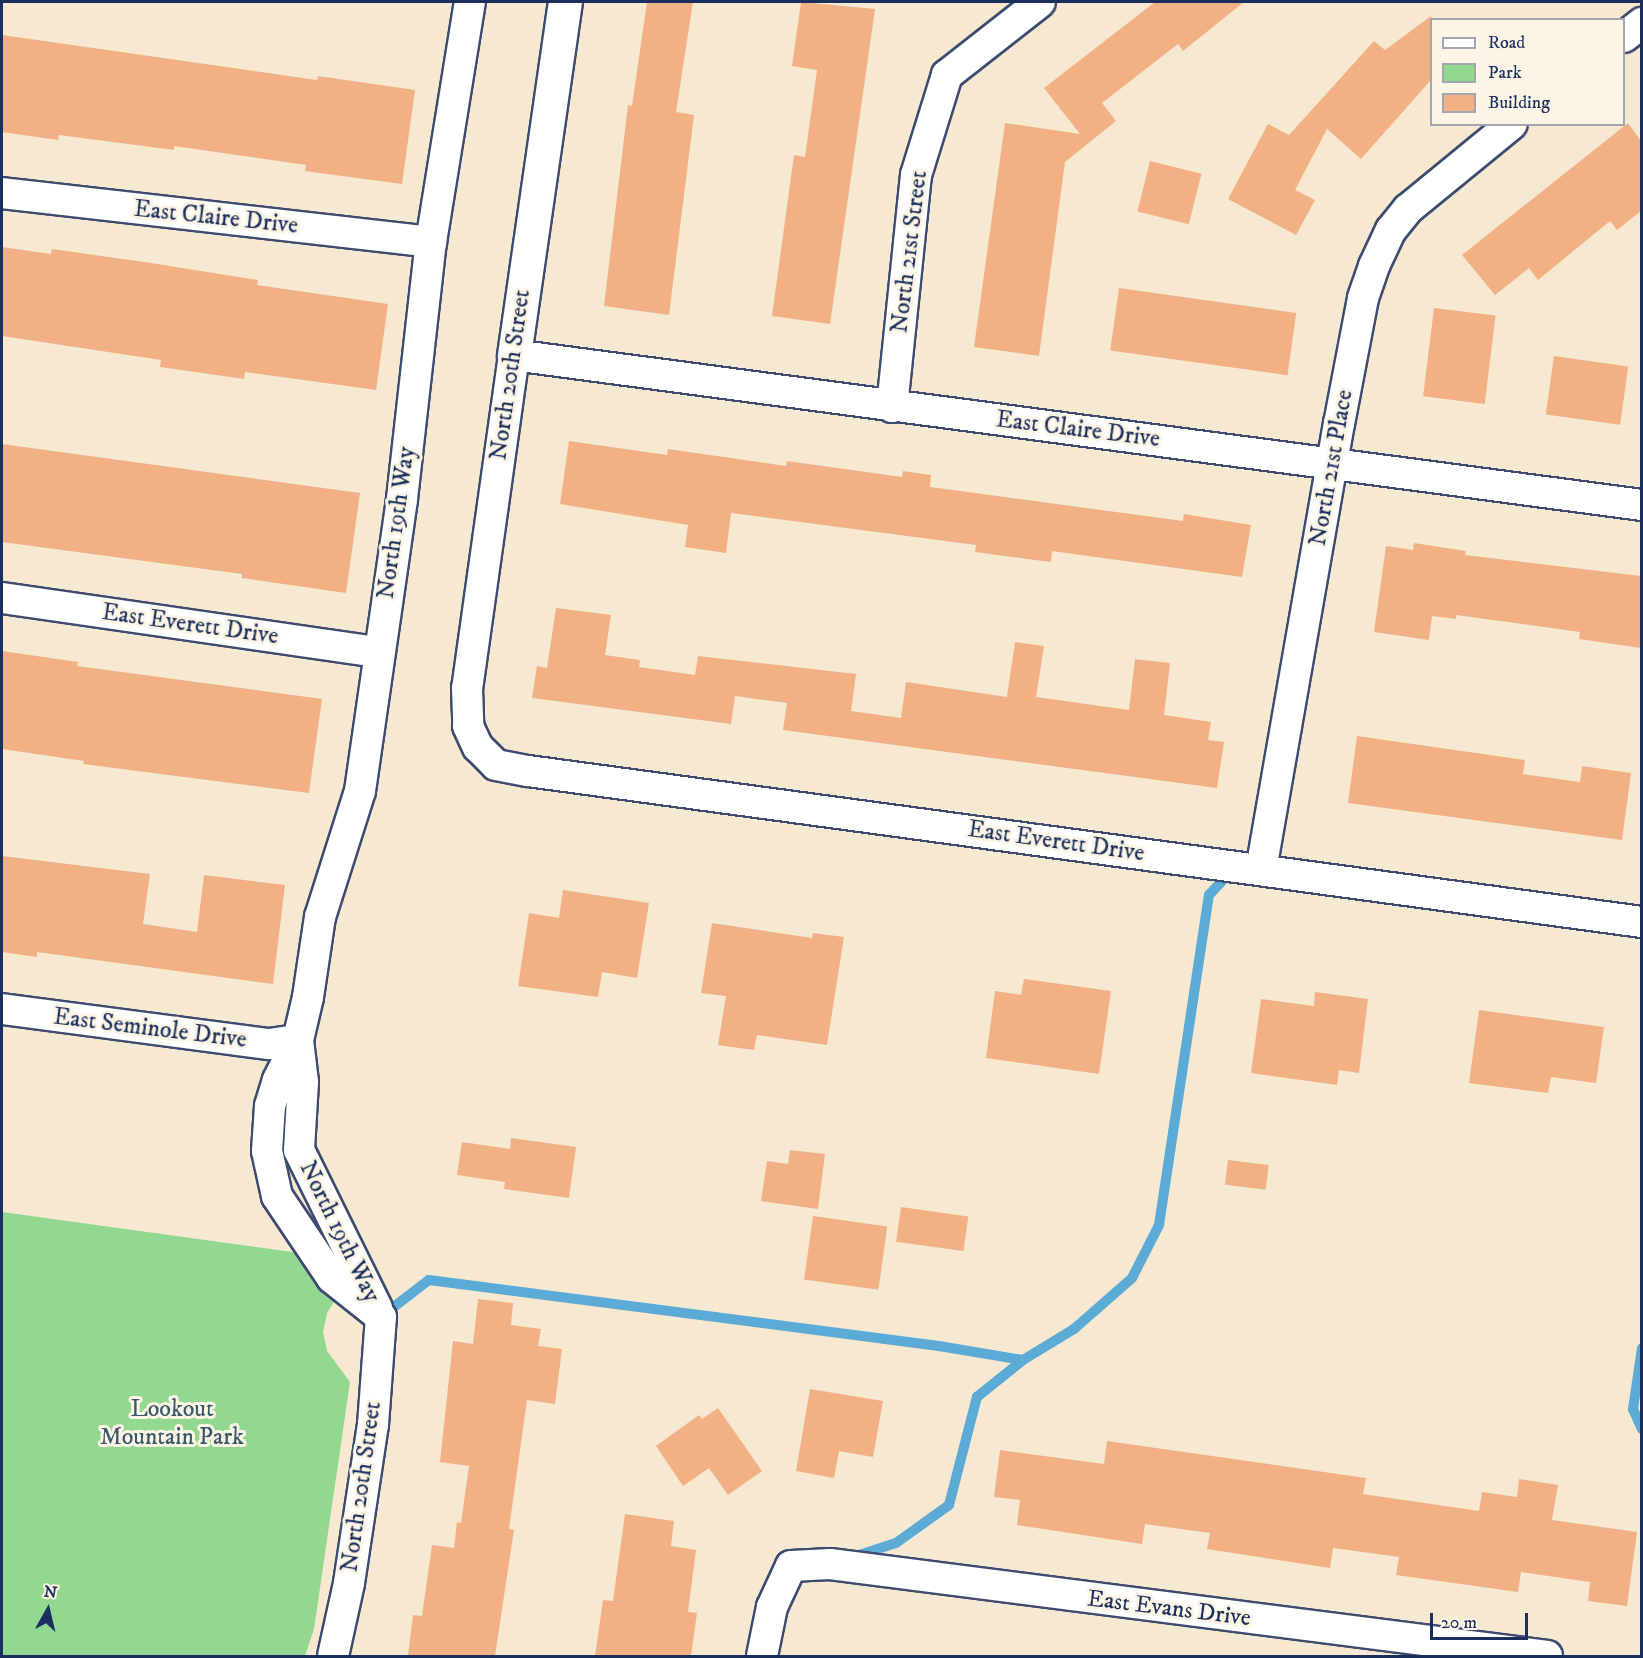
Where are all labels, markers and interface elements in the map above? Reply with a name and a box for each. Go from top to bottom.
legend [1430,18,1625,126]
text: Road [1488,32,1525,54]
text: Park [1488,62,1522,84]
text: Building [1488,92,1550,114]
street label: North 21st Street [886,169,934,335]
street label: East Claire Drive [132,195,300,241]
street label: North 20th Street [485,288,537,462]
street label: North 21st Place [1304,388,1360,548]
street label: East Claire Drive [994,406,1162,454]
street label: North 19th Way [372,445,422,601]
street label: East Everett Drive [100,598,280,652]
street label: East Everett Drive [966,815,1146,869]
street label: East Seminole Drive [52,1003,248,1055]
street label: North 19th Way [292,1157,386,1307]
park label: Lookout Mountain Park [100,1396,244,1452]
street label: North 20th Street [336,1400,388,1574]
north arrow [18,1580,78,1640]
text: N [43,1581,58,1603]
street label: East Evans Drive [1086,1585,1252,1633]
scale bar [1433,1601,1530,1639]
text: 20 m [1441,1612,1477,1634]

